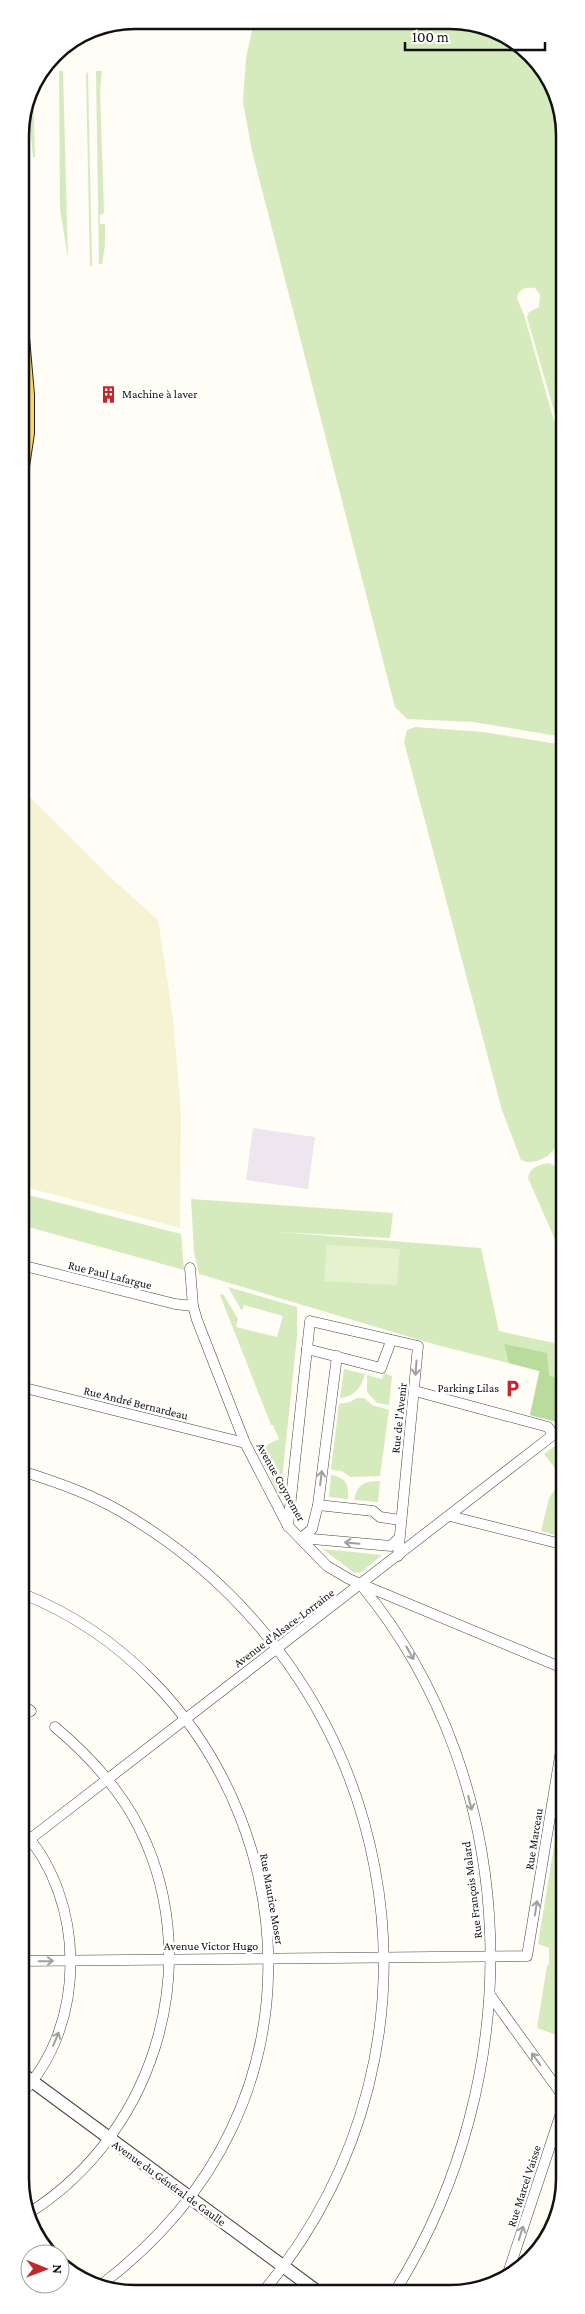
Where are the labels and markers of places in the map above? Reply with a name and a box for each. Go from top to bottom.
building icon: Machine à laver [98,384,118,404]
place label: Machine à laver [122,387,198,401]
parking icon: Parking Lilas [503,1378,523,1398]
place label: Parking Lilas [438,1381,499,1395]

